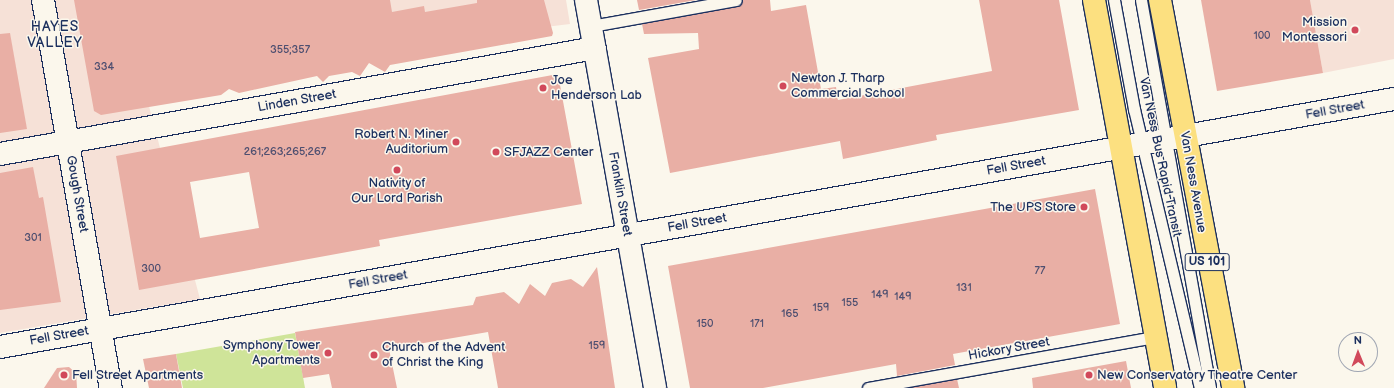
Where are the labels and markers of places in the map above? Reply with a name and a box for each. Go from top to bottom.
place label: Mission Montessori [1282,15,1347,46]
marker: Mission Montessori [1350,25,1360,35]
place label: Newton J. Tharp Commercial School [791,71,905,102]
place label: Joe Henderson Lab [551,73,642,104]
marker: Newton J. Tharp Commercial School [778,81,788,91]
marker: Joe Henderson Lab [538,83,548,93]
place label: Robert N. Miner Auditorium [354,127,448,158]
marker: Robert N. Miner Auditorium [451,137,461,147]
place label: SFJAZZ Center [504,144,594,160]
marker: SFJAZZ Center [491,147,501,157]
marker: Nativity of Our Lord Parish [392,165,402,175]
place label: Nativity of Our Lord Parish [351,176,443,207]
place label: The UPS Store [990,199,1076,215]
marker: The UPS Store [1079,202,1089,212]
place label: Symphony Tower Apartments [222,338,320,369]
place label: Church of the Advent of Christ the King [382,340,505,371]
marker: Symphony Tower Apartments [323,348,333,358]
marker: Church of the Advent of Christ the King [369,350,379,360]
place label: Fell Street Apartments [72,367,203,383]
place label: New Conservatory Theatre Center [1097,367,1298,383]
marker: Fell Street Apartments [59,370,69,380]
marker: New Conservatory Theatre Center [1084,370,1094,380]

